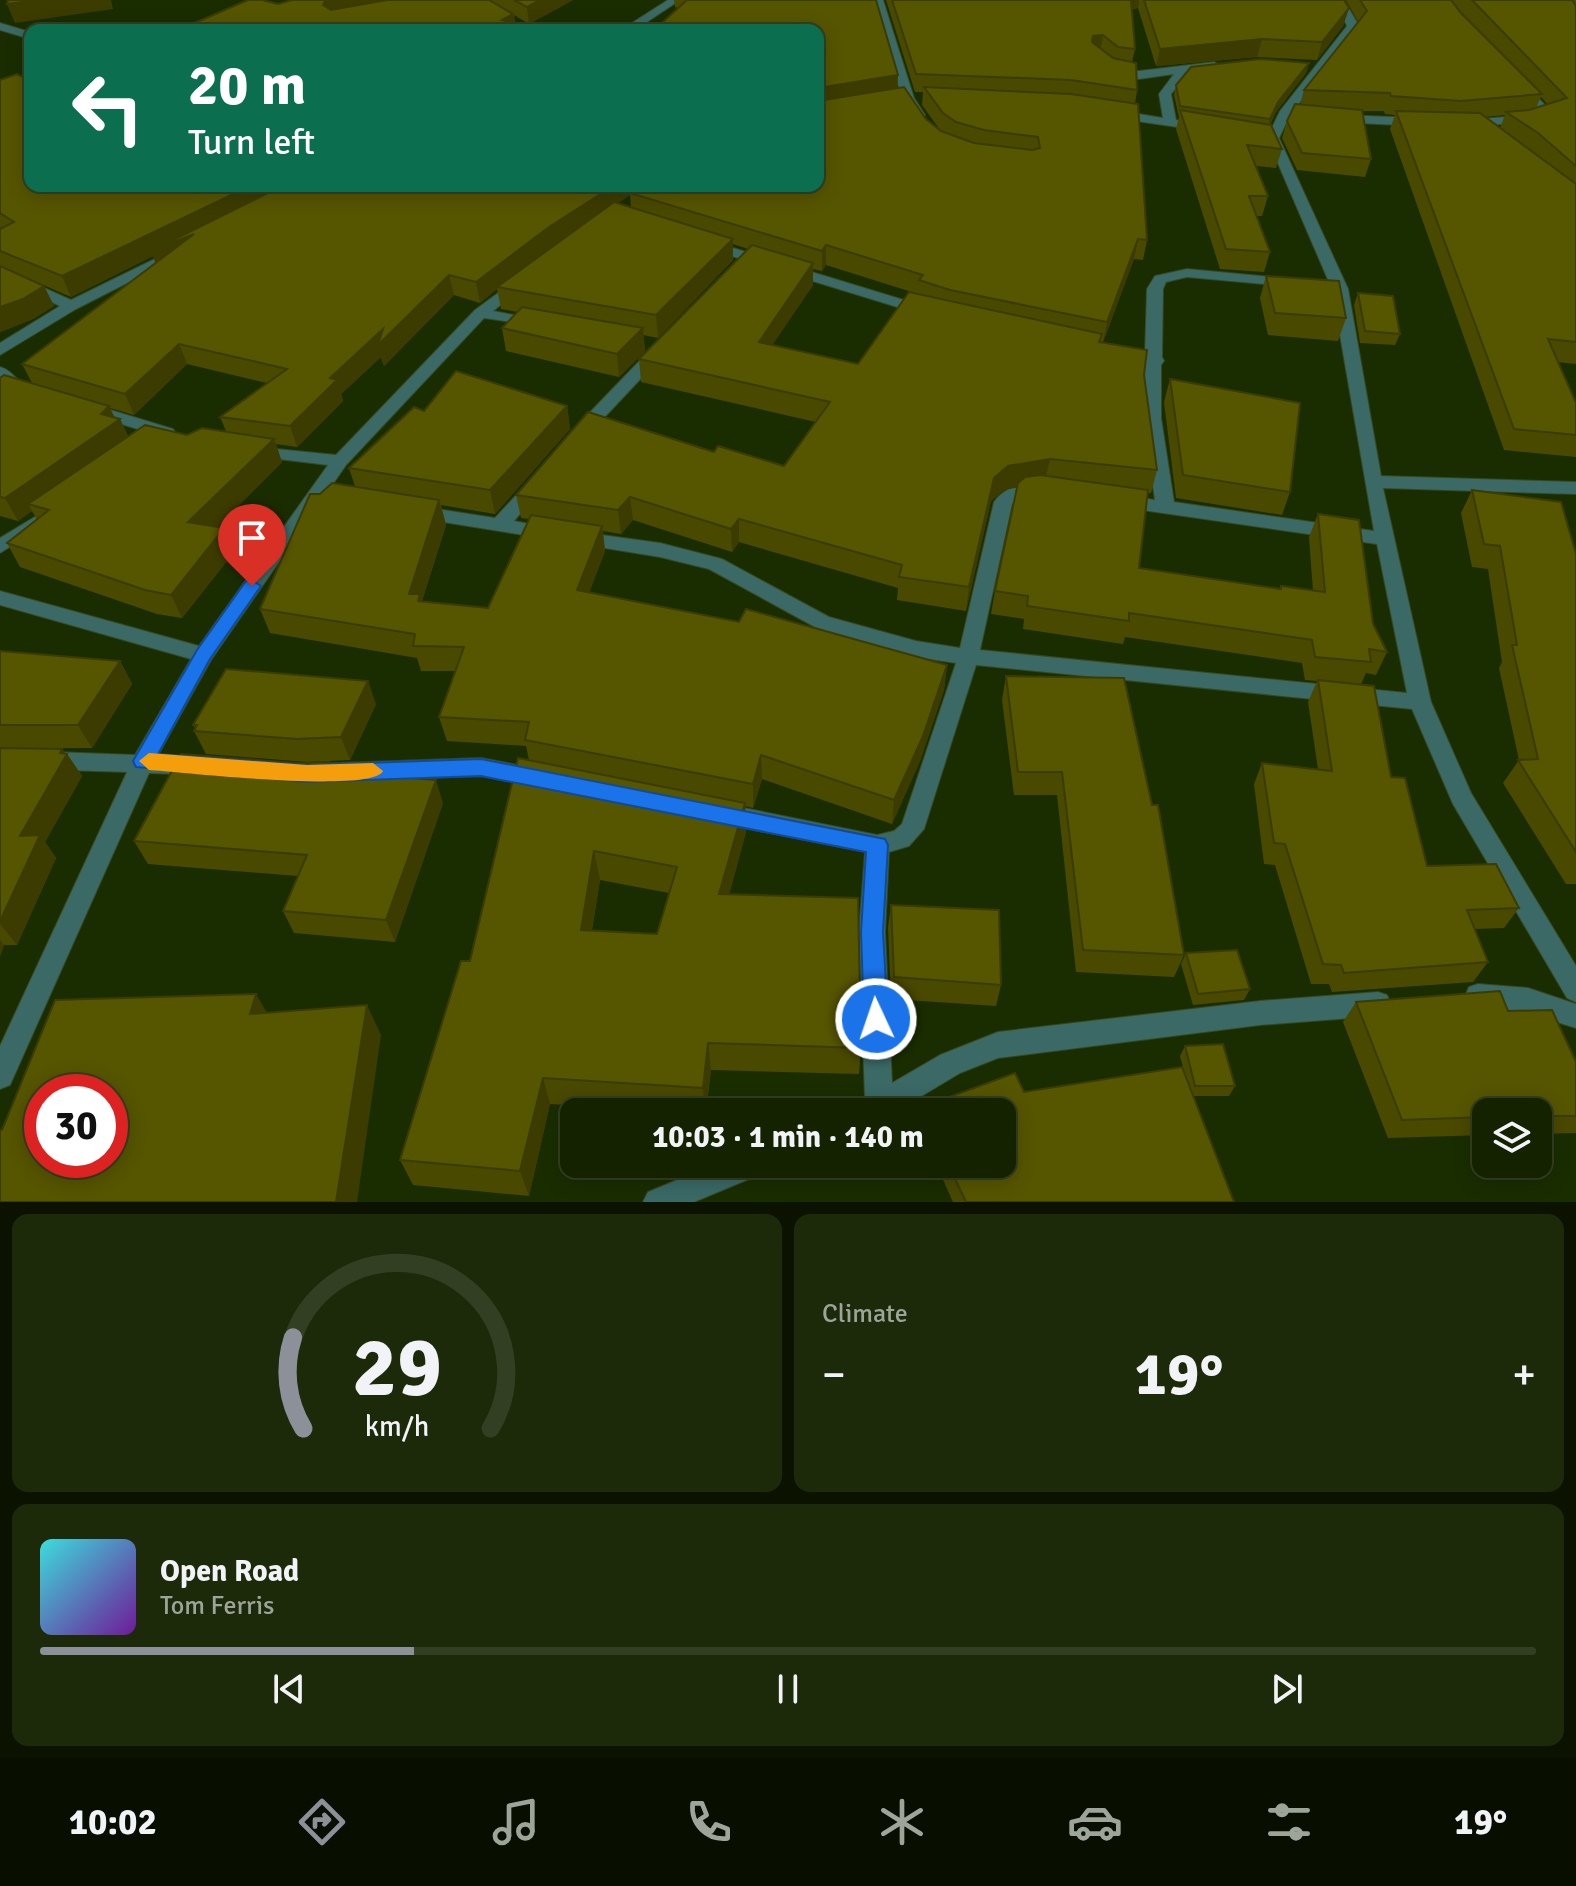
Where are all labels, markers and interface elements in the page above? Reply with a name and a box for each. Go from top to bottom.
text: 20 m [188,51,306,120]
icon: left [56,56,160,160]
text: Turn left [188,120,315,165]
pin [218,504,286,586]
icon: arrive [230,516,274,560]
position arrow [834,977,918,1061]
speed limit sign: 30 [24,1074,128,1178]
map controls [1472,1098,1552,1178]
button: layers [1472,1098,1552,1178]
text: 10:03 · 1 min · 140 m [652,1119,924,1156]
text: Climate [822,1298,908,1330]
text: 29 [352,1317,442,1419]
text: 19° [1135,1338,1223,1412]
text: − [822,1348,846,1402]
text: + [1512,1348,1536,1402]
text: km/h [365,1409,429,1444]
text: Open Road [160,1553,299,1590]
text: Tom Ferris [160,1590,274,1622]
icon: previous [267,1667,311,1711]
icon: pause [766,1667,810,1711]
icon: next [1265,1667,1309,1711]
icon: directions [294,1794,350,1850]
icon: music [488,1794,544,1850]
icon: phone [681,1794,737,1850]
icon: climate [874,1794,930,1850]
icon: car [1067,1794,1123,1850]
icon: filters [1261,1794,1317,1850]
text: 10:02 [69,1800,157,1845]
text: 19° [1454,1800,1507,1845]

